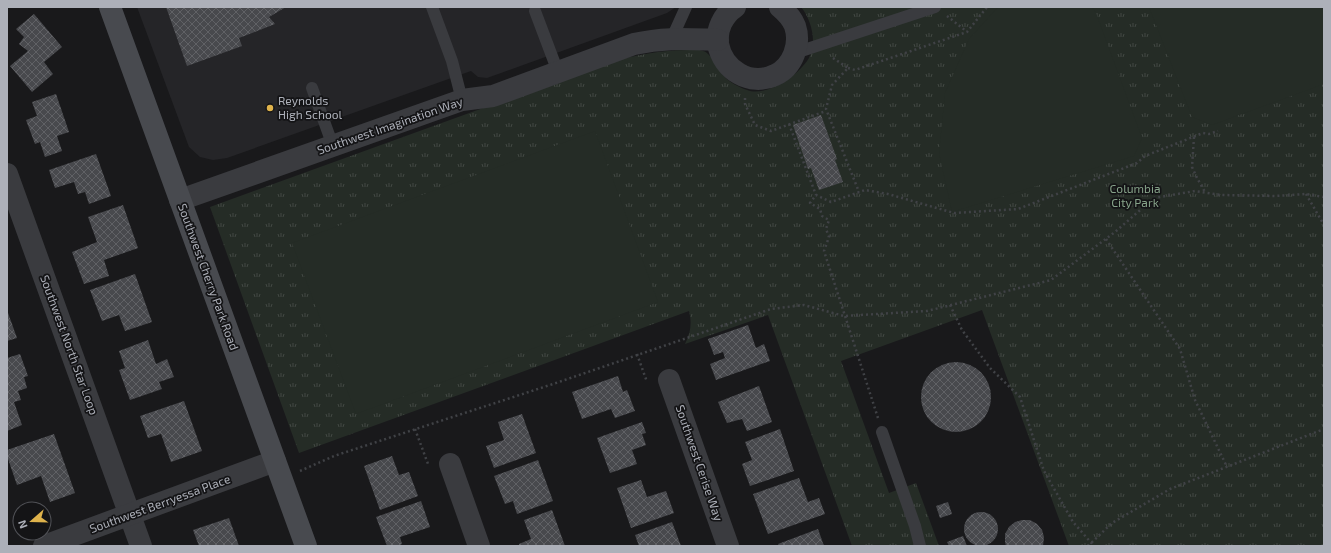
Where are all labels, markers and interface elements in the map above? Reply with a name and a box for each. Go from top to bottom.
place label: Reynolds High School [278,93,343,121]
street label: Southwest Imagination Way [315,93,465,157]
marker: Reynolds High School [265,103,275,113]
park label: Columbia City Park [1110,181,1160,209]
street label: Southwest Cherry Park Road [176,201,242,352]
street label: Southwest North Star Loop [38,273,102,416]
street label: Southwest Cerise Way [673,403,727,523]
street label: Southwest Berryessa Place [87,471,232,535]
north arrow [12,501,52,541]
text: N [15,519,30,531]

